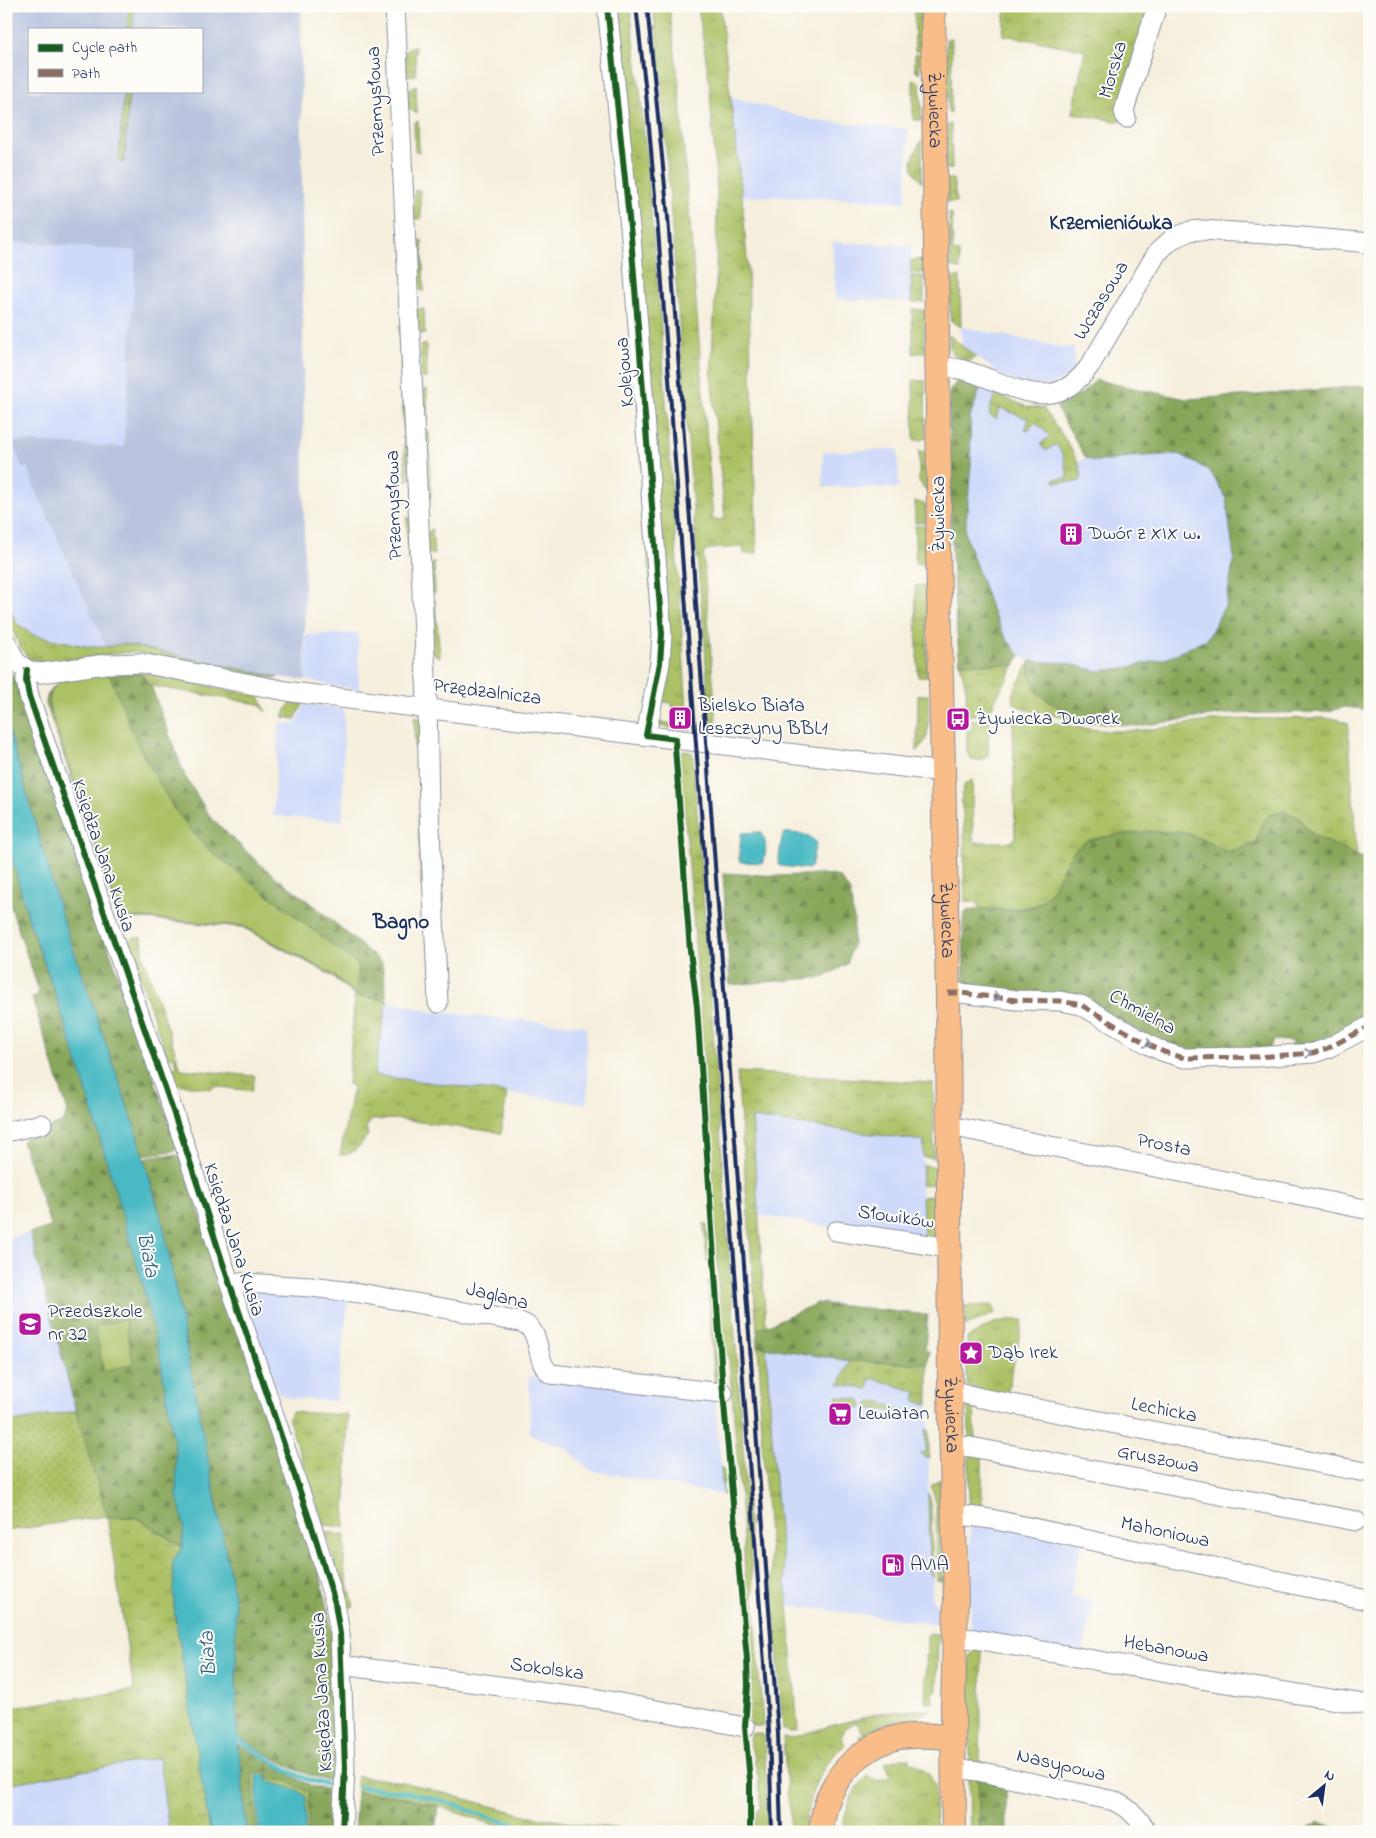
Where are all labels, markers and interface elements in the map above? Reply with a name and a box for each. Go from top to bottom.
legend [28,28,202,92]
text: Cycle path [72,37,137,60]
street label: Morska [1092,38,1136,102]
street label: Przemysłowa [360,46,394,156]
text: Path [72,63,100,85]
street label: Żywiecka [919,71,949,149]
district label: Krzemieniówka [1049,209,1173,239]
street label: Wczasowa [1067,256,1137,346]
street label: Kolejowa [608,336,644,408]
street label: Przemysłowa [379,450,411,560]
street label: Żywiecka [925,476,954,552]
place label: Dwór z XIX w. [1087,520,1201,549]
building icon: Dwór z XIX w. [1058,521,1084,547]
street label: Przędzalnicza [431,672,543,714]
place label: Bielsko Biała Leszczyny BBL1 [697,692,828,744]
building icon: Bielsko Biała Leszczyny BBL1 [667,705,693,731]
place label: Żywiecka Dworek [976,705,1120,734]
bus stop icon: Żywiecka Dworek [945,706,971,732]
street label: Księdza Jana Kusia [62,776,142,936]
street label: Żywiecka [931,881,962,959]
district label: Bagno [372,908,429,940]
street label: Chmielna [1103,983,1181,1043]
one-way arrow [993,991,1001,1002]
one-way arrow [1143,1038,1152,1048]
one-way arrow [1303,1049,1312,1059]
street label: Prosta [1134,1127,1194,1165]
street label: Księdza Jana Kusia [195,1160,271,1320]
street label: Słowików [856,1198,936,1238]
water label: Biała [128,1230,166,1281]
street label: Jaglana [462,1275,531,1320]
place label: Przedszkole nr 32 [48,1298,143,1350]
school or university icon: Przedszkole nr 32 [17,1311,43,1337]
place label: Dąb Irek [987,1339,1058,1368]
place icon: Dąb Irek [958,1340,984,1366]
street label: Żywiecka [935,1376,966,1454]
street label: Lechicka [1128,1390,1200,1432]
place label: Lewiatan [858,1400,929,1429]
supermarket icon: Lewiatan [827,1401,853,1427]
street label: Gruszowa [1114,1438,1202,1482]
street label: Mahoniowa [1118,1509,1212,1557]
place label: AVIA [910,1551,949,1580]
fuel station icon: AVIA [880,1552,906,1578]
street label: Księdza Jana Kusia [304,1611,342,1773]
street label: Hebanowa [1121,1628,1211,1672]
water label: Biała [192,1630,226,1678]
street label: Sokolska [508,1650,586,1690]
street label: Nasypowa [1013,1742,1109,1790]
north arrow [1298,1760,1348,1810]
text: N [1320,1764,1339,1787]

